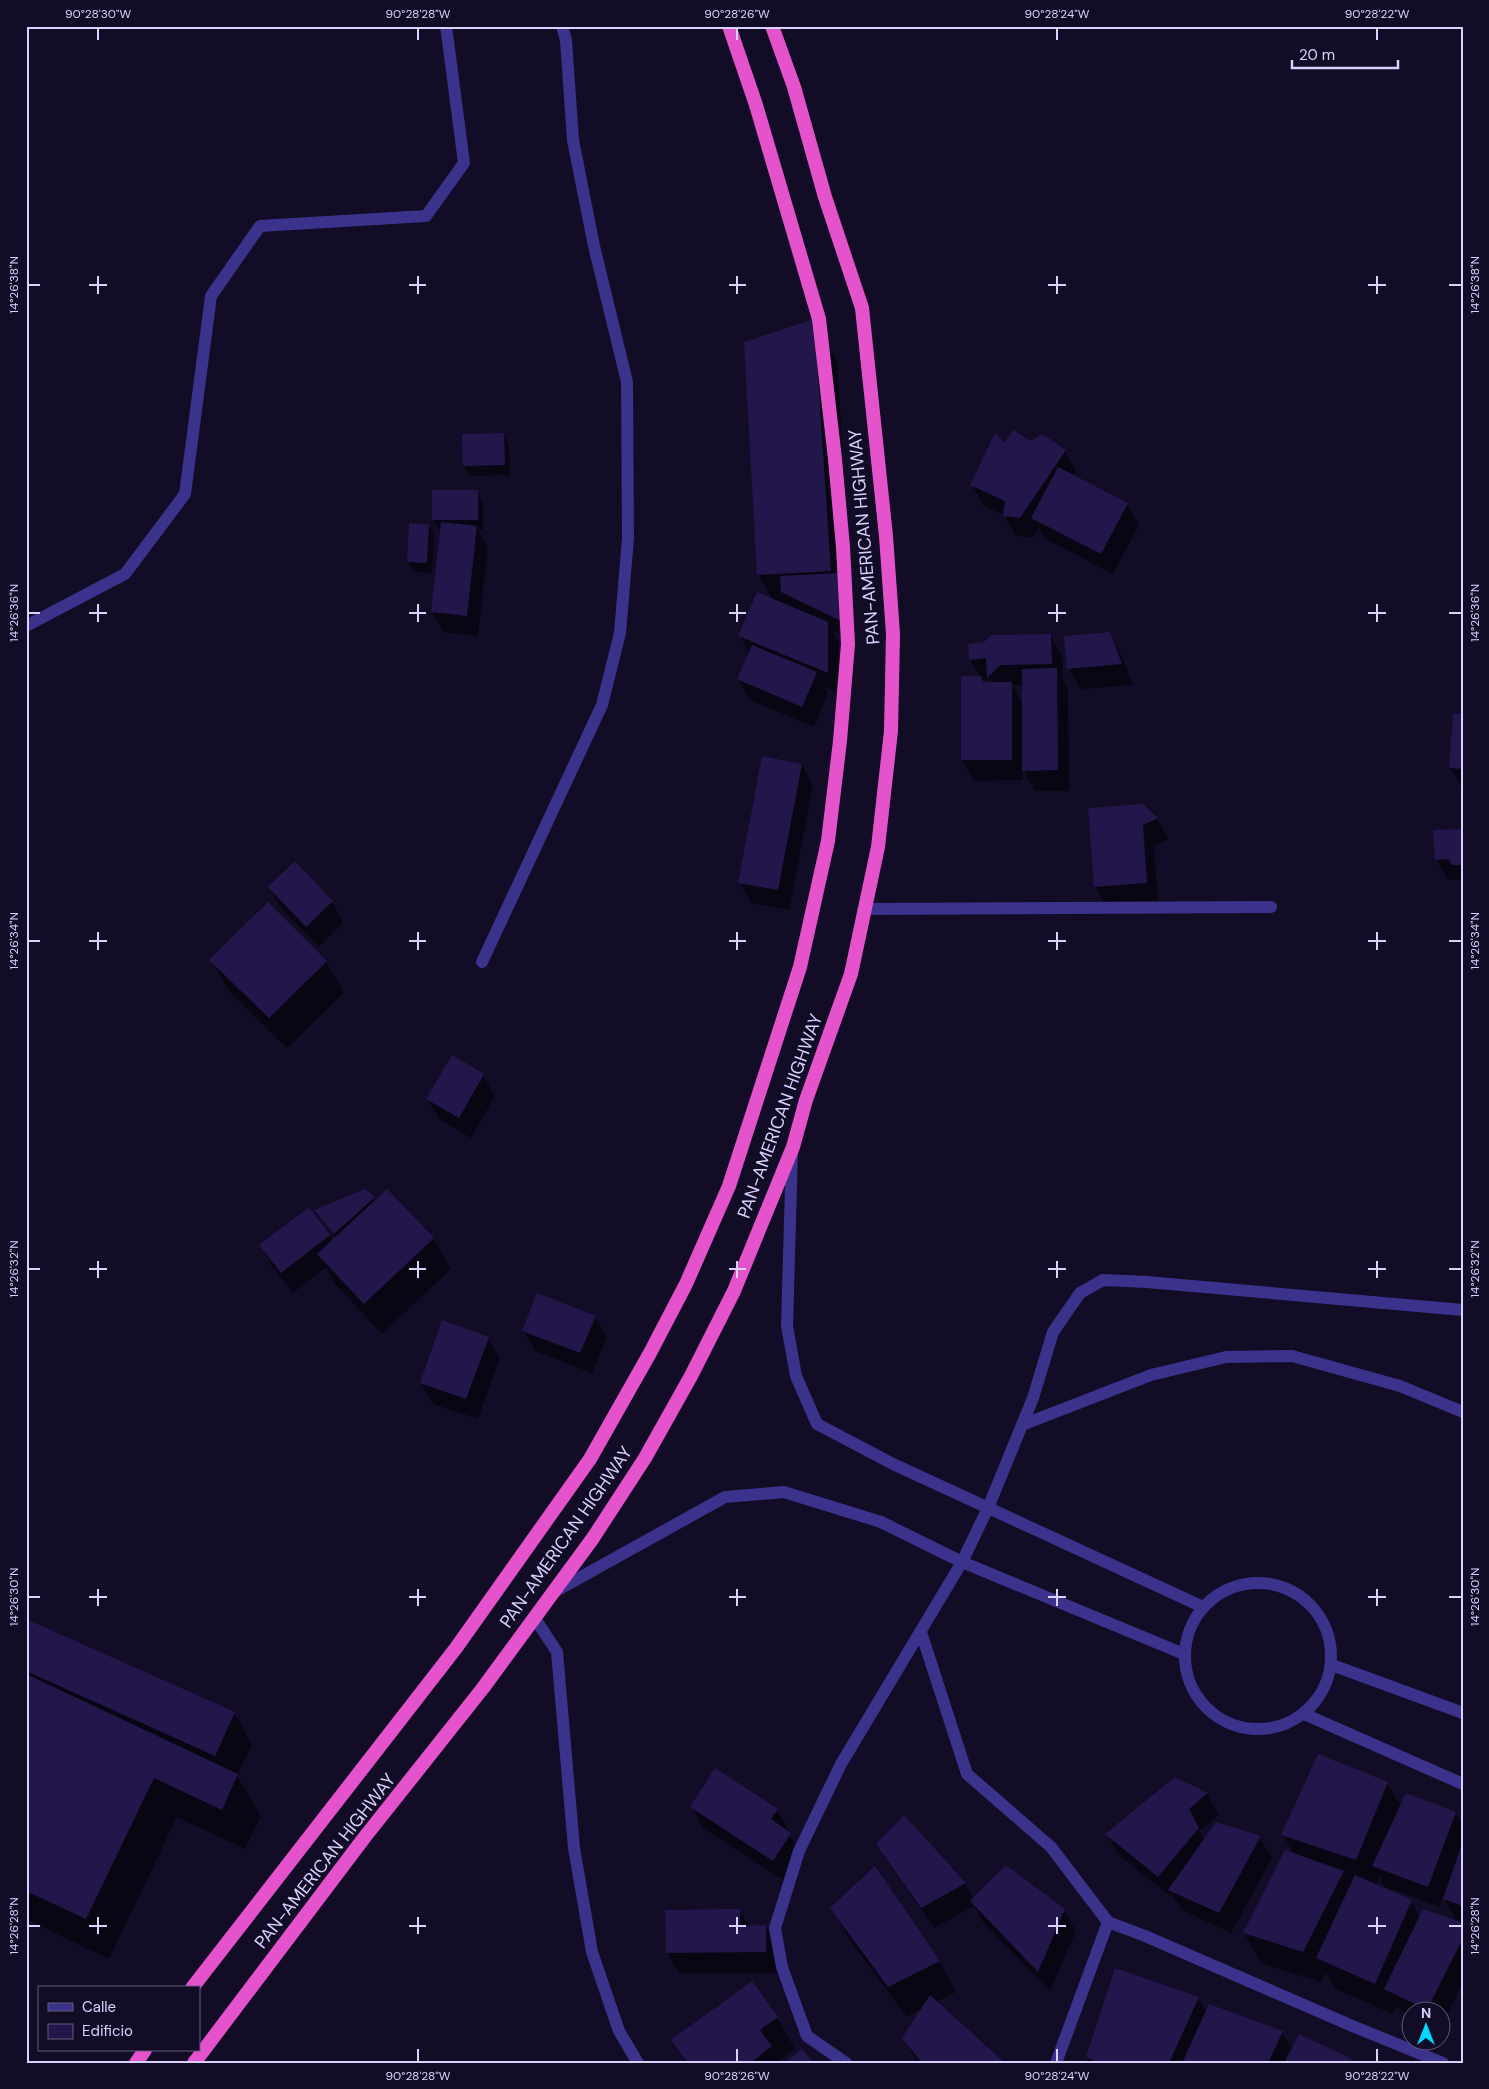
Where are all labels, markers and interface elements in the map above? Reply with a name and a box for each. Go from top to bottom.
text: 90°28'30"W [65,6,131,22]
text: 90°28'28"W [386,6,451,22]
text: 90°28'26"W [704,6,770,22]
text: 90°28'24"W [1025,6,1090,22]
text: 90°28'22"W [1345,6,1410,22]
scale bar [1292,38,1398,70]
text: 20 m [1299,45,1335,65]
text: 14°26'38"N [6,256,22,314]
text: 14°26'38"N [1467,256,1483,314]
street label: PAN-AMERICAN HIGHWAY [843,428,885,646]
text: 14°26'36"N [6,584,22,642]
text: 14°26'36"N [1467,584,1483,642]
text: 14°26'34"N [6,912,22,970]
text: 14°26'34"N [1467,912,1483,970]
street label: PAN-AMERICAN HIGHWAY [732,1010,828,1222]
text: 14°26'32"N [6,1240,22,1298]
text: 14°26'32"N [1467,1240,1483,1298]
street label: PAN-AMERICAN HIGHWAY [494,1441,638,1632]
text: 14°26'30"N [6,1568,22,1626]
text: 14°26'30"N [1467,1568,1483,1626]
street label: PAN-AMERICAN HIGHWAY [249,1768,401,1953]
text: 14°26'28"N [6,1897,22,1955]
text: 14°26'28"N [1467,1897,1483,1955]
legend [38,1986,200,2052]
text: Calle [82,1997,116,2017]
north arrow [1402,2002,1452,2052]
text: N [1421,2004,1431,2022]
text: Edificio [82,2021,133,2041]
text: 90°28'28"W [386,2068,451,2084]
text: 90°28'26"W [704,2068,770,2084]
text: 90°28'24"W [1025,2068,1090,2084]
text: 90°28'22"W [1345,2068,1410,2084]

